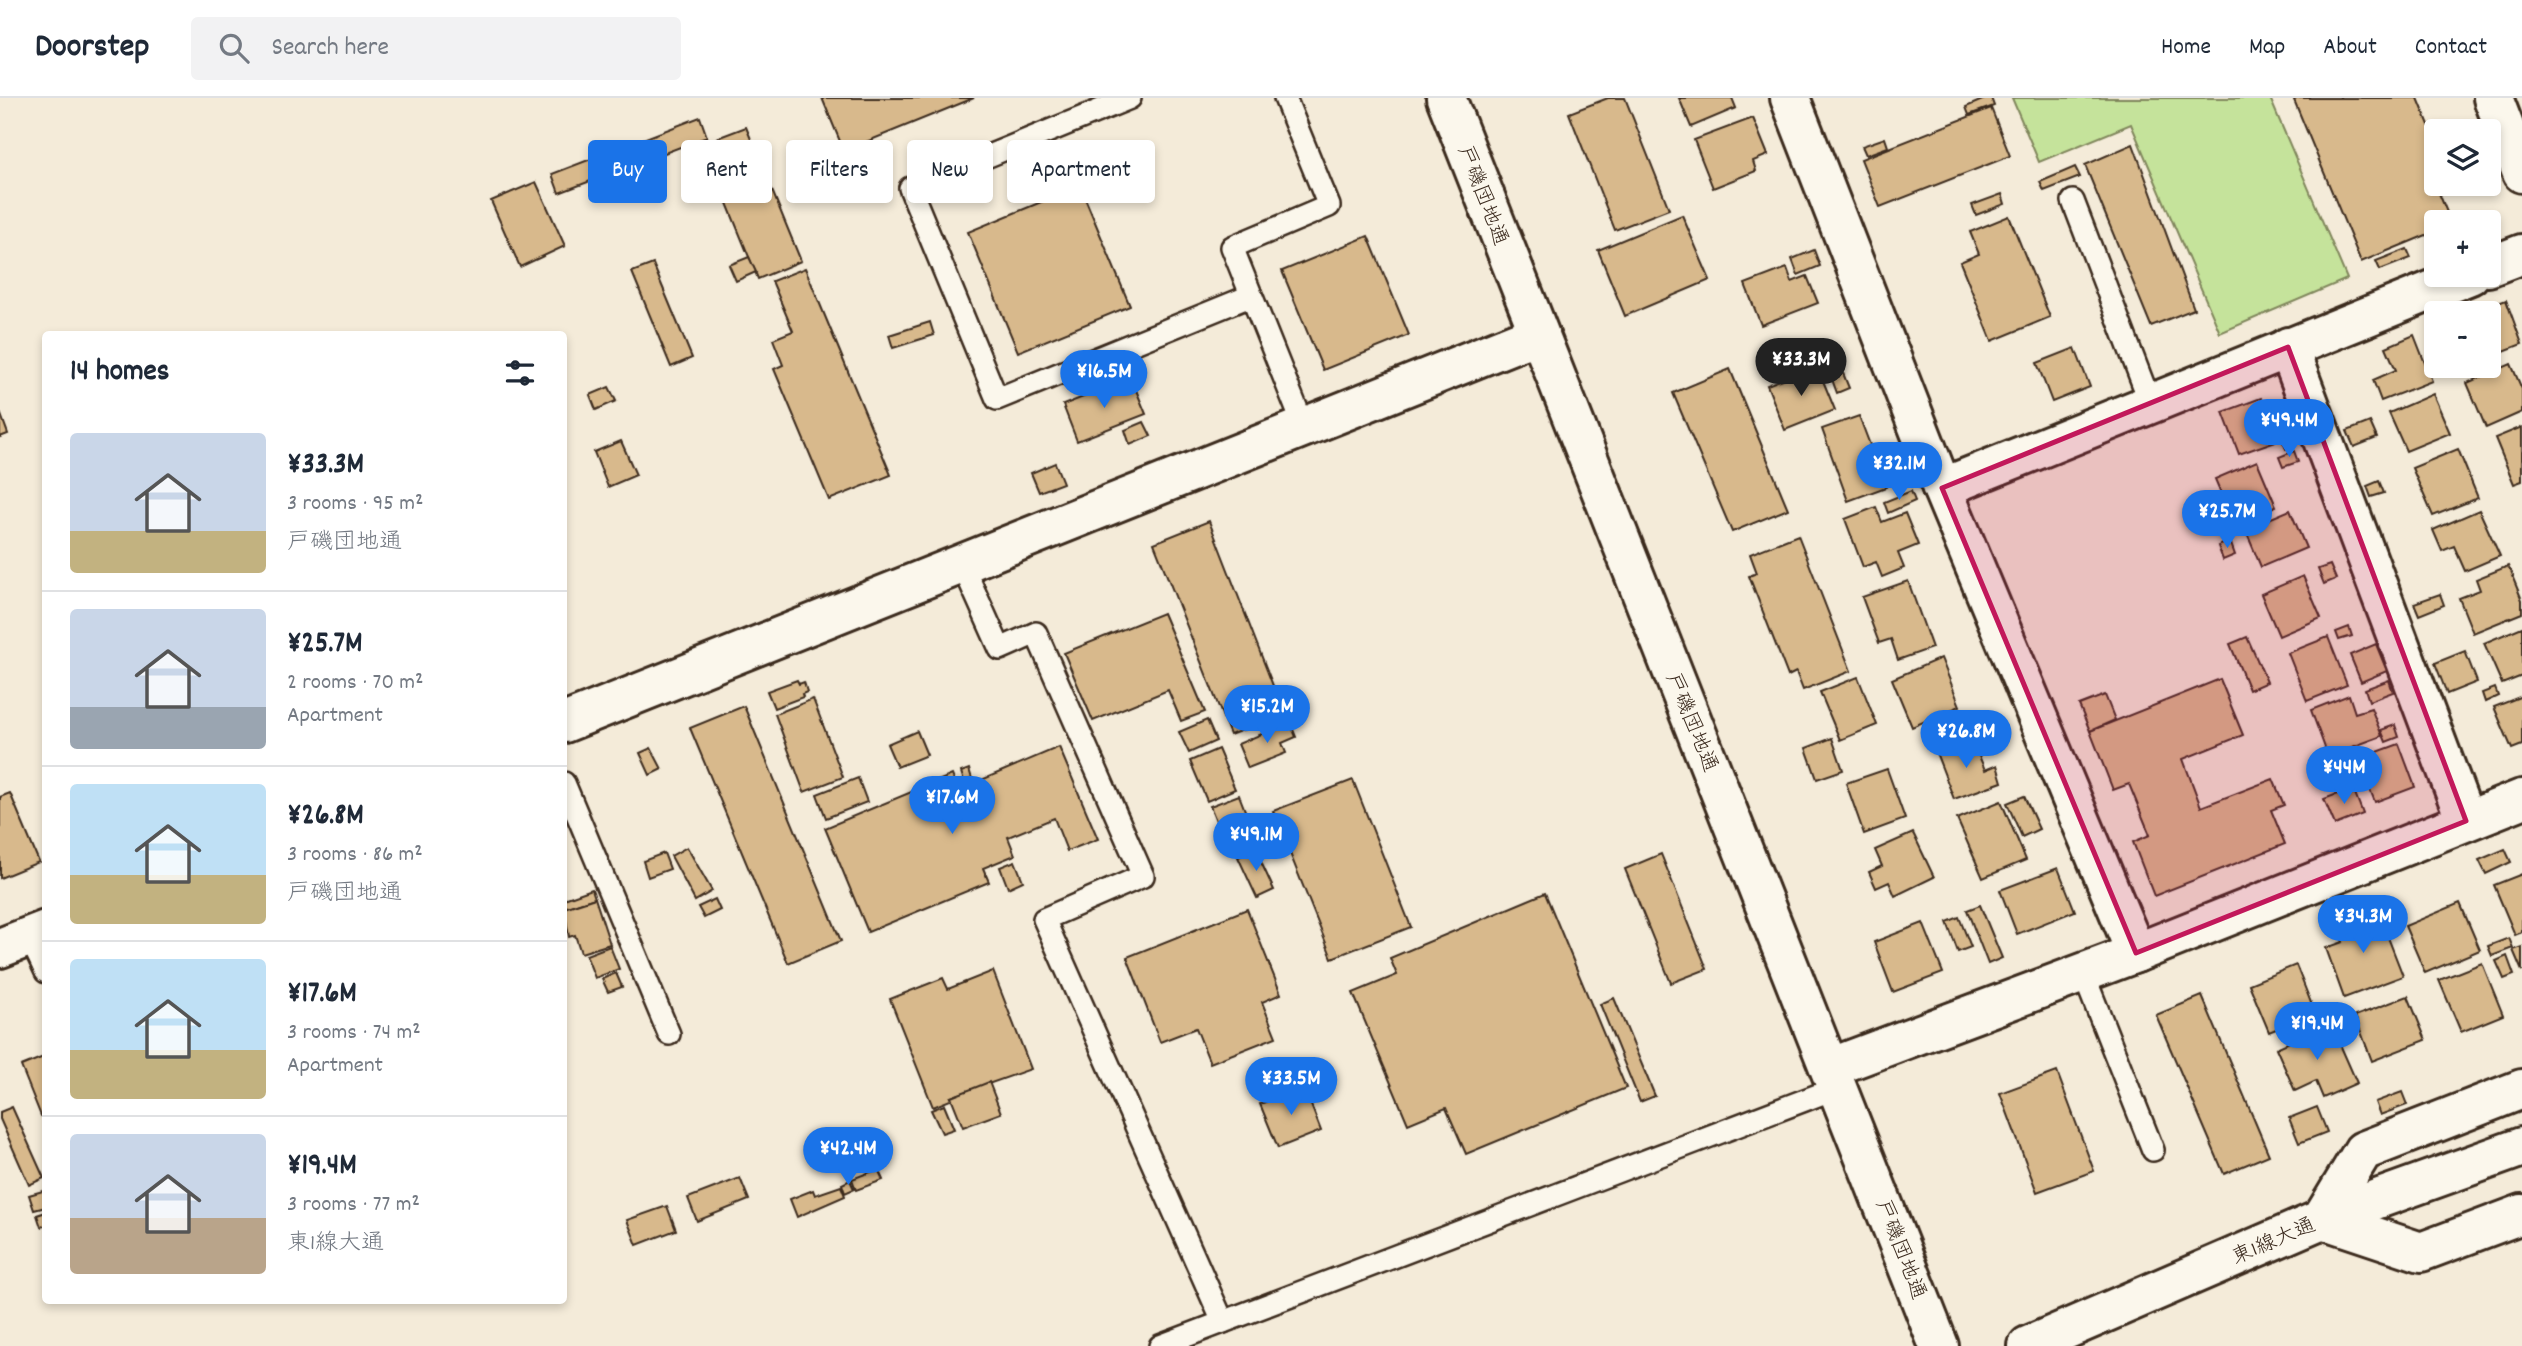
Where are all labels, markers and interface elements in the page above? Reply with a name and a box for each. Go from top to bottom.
search box [191,17,681,80]
text: Doorstep [35,25,149,72]
icon: search [215,29,253,67]
text: Search here [271,30,389,67]
text: Home [2161,31,2211,65]
text: Map [2249,31,2285,65]
text: About [2323,31,2377,65]
text: Contact [2415,31,2487,65]
map controls [2424,119,2501,378]
button: layers [2424,119,2501,196]
chip: Buy [588,140,667,203]
chip: Rent [681,140,772,203]
chip: Filters [786,140,893,203]
chip: New [907,140,993,203]
chip: Apartment [1007,140,1155,203]
street label: 戸磯団地通 [1448,142,1514,250]
button: + [2424,210,2501,287]
button: − [2424,301,2501,378]
pin: ¥33.3M [1744,338,1858,398]
text: ¥33.3M [1771,344,1831,377]
pin: ¥16.5M [1047,350,1161,410]
text: 14 homes [70,352,169,395]
icon: filters [501,354,539,392]
text: ¥16.5M [1076,356,1132,389]
pin: ¥49.4M [2232,400,2346,459]
text: ¥49.4M [2260,405,2318,438]
pin: ¥32.1M [1842,442,1956,502]
text: ¥33.3M [287,445,364,488]
text: ¥32.1M [1872,448,1926,481]
icon: home [126,461,210,545]
text: 3 rooms · 95 m² [287,488,423,521]
pin: ¥25.7M [2170,490,2284,550]
text: ¥25.7M [2198,496,2256,529]
text: 戸磯団地通 [287,527,402,560]
text: ¥25.7M [287,624,363,667]
icon: home [126,637,210,721]
text: 2 rooms · 70 m² [287,667,423,700]
street label: 戸磯団地通 [1657,669,1724,777]
pin: ¥15.2M [1210,686,1324,745]
text: ¥15.2M [1240,691,1294,724]
text: Apartment [287,700,383,733]
pin: ¥26.8M [1909,710,2023,770]
text: ¥26.8M [1937,716,1995,749]
pin: ¥44M [2303,746,2385,806]
text: ¥44M [2322,752,2366,785]
pin: ¥17.6M [895,776,1009,836]
text: ¥17.6M [925,782,979,815]
text: ¥26.8M [287,796,364,839]
icon: home [126,812,210,896]
pin: ¥49.1M [1199,814,1313,873]
text: ¥49.1M [1229,819,1283,852]
text: 3 rooms · 86 m² [287,839,423,872]
text: 戸磯団地通 [287,878,402,911]
pin: ¥34.3M [2306,896,2420,955]
text: ¥34.3M [2334,901,2392,934]
text: ¥17.6M [287,974,357,1017]
icon: home [126,987,210,1071]
pin: ¥19.4M [2260,1002,2374,1062]
text: ¥19.4M [2290,1008,2344,1041]
text: 3 rooms · 74 m² [287,1017,421,1050]
text: Apartment [287,1050,383,1083]
pin: ¥33.5M [1234,1058,1348,1117]
text: ¥33.5M [1261,1063,1321,1096]
pin: ¥42.4M [791,1128,905,1187]
text: ¥42.4M [819,1133,877,1166]
text: ¥19.4M [287,1146,357,1189]
icon: home [126,1162,210,1246]
text: 3 rooms · 77 m² [287,1189,420,1222]
street label: 戸磯団地通 [1866,1196,1932,1304]
street label: 東1線大通 [2228,1212,2321,1274]
text: 東1線大通 [287,1228,384,1261]

